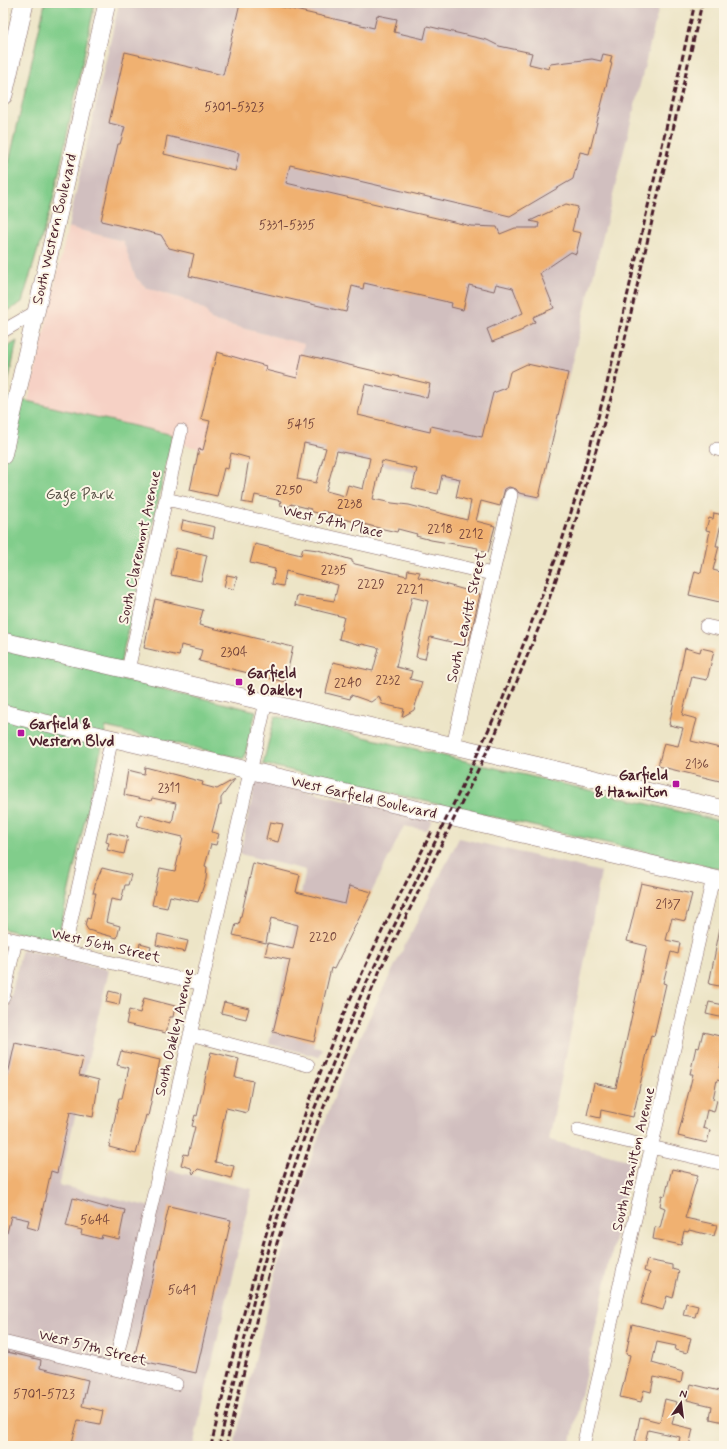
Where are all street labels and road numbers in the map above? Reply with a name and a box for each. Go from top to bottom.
street label: South Western Boulevard [28,152,82,307]
street label: South Claremont Avenue [114,469,166,626]
street label: West 54th Place [281,501,385,543]
street label: South Leavitt Street [442,550,492,685]
street label: West Garfield Boulevard [289,771,439,825]
street label: West 56th Street [49,924,163,968]
street label: South Oakley Avenue [151,966,199,1098]
street label: South Hamilton Avenue [608,1085,660,1233]
street label: West 57th Street [36,1325,149,1371]

